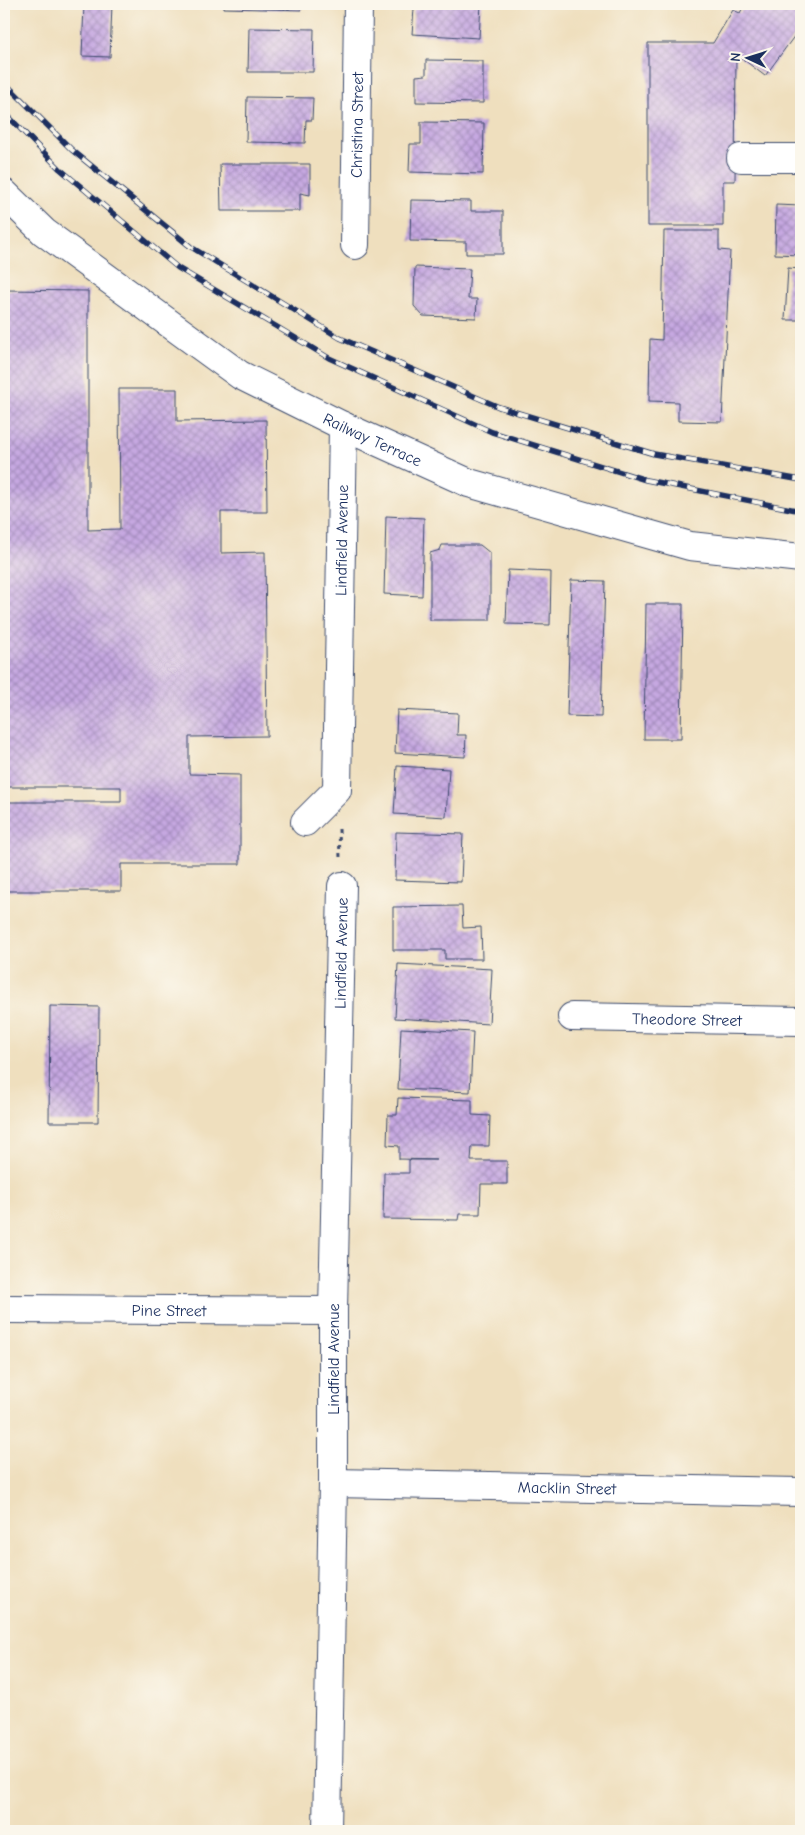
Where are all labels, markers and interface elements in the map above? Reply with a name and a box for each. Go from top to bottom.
north arrow [722,32,772,82]
text: N [727,52,744,62]
street label: Christina Street [348,72,367,178]
street label: Railway Terrace [320,410,424,470]
street label: Lindfield Avenue [332,485,352,596]
street label: Lindfield Avenue [331,897,352,1009]
street label: Theodore Street [632,1010,743,1030]
street label: Pine Street [131,1302,207,1320]
street label: Lindfield Avenue [325,1303,343,1415]
street label: Macklin Street [517,1479,617,1498]

